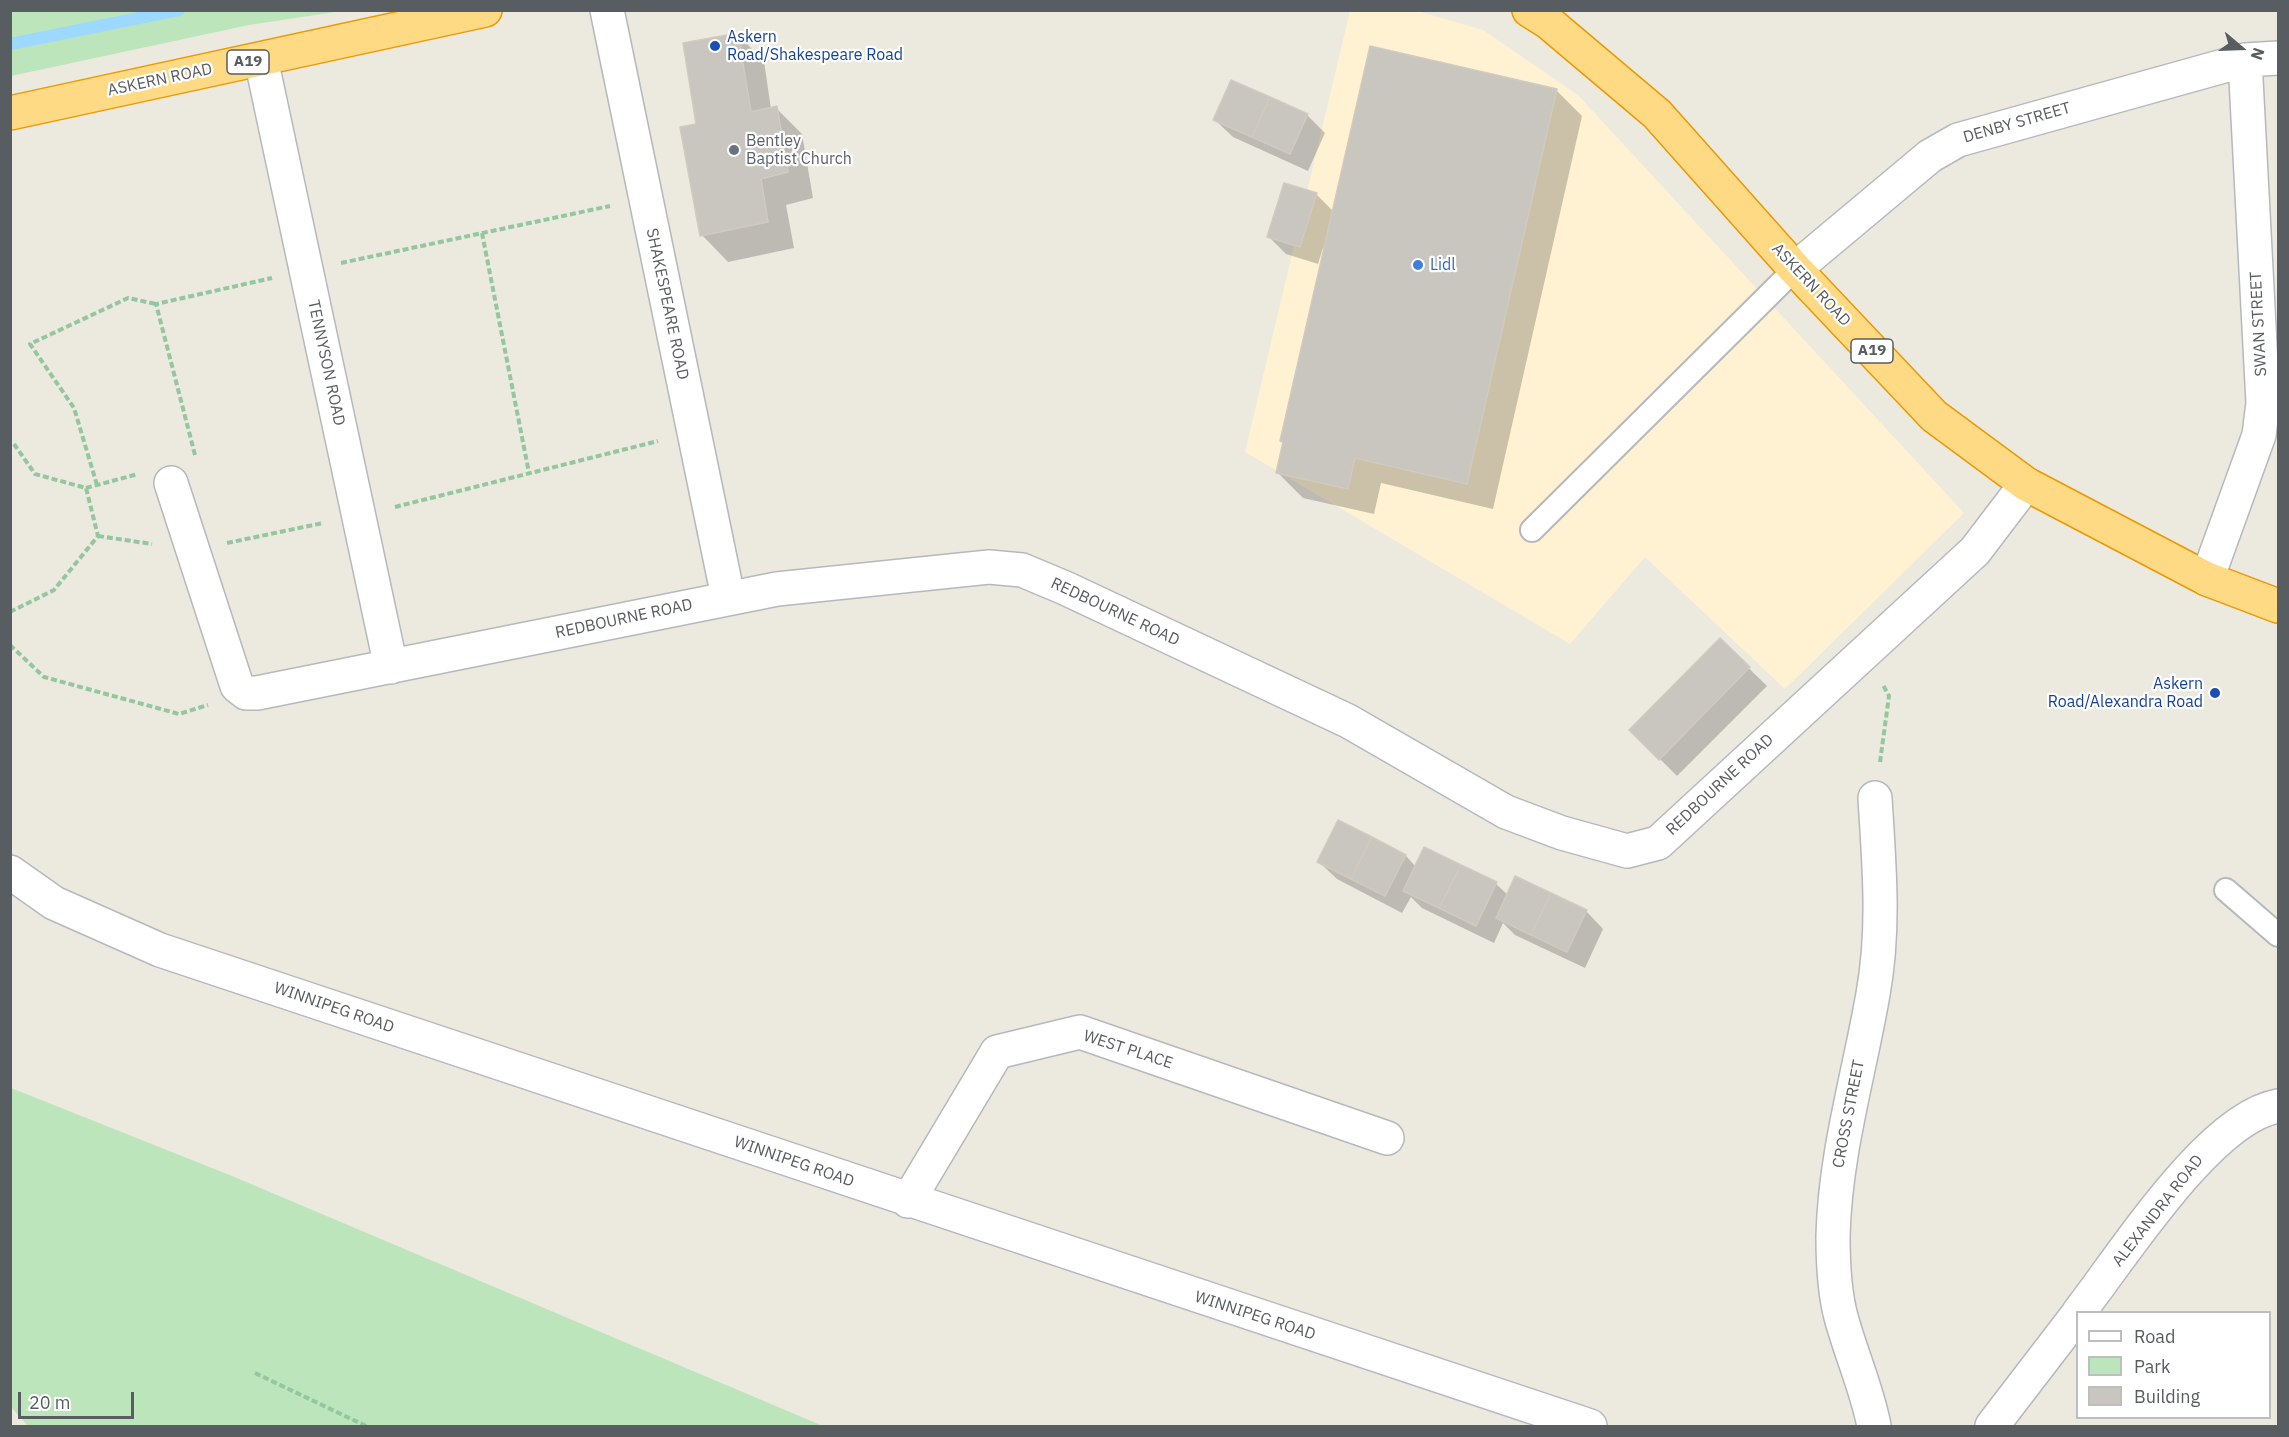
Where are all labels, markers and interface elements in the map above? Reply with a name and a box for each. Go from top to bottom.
north arrow [2211,18,2271,78]
place label: Askern Road/Shakespeare Road [727,27,903,65]
marker: Askern Road/Shakespeare Road [708,39,722,53]
text: N [2247,45,2269,63]
road number: A19 [227,50,269,74]
street label: ASKERN ROAD [106,60,214,100]
street label: DENBY STREET [1961,98,2073,148]
place label: Bentley Baptist Church [746,131,852,169]
marker: Bentley Baptist Church [727,143,741,157]
street label: SHAKESPEARE ROAD [642,226,692,382]
street label: ASKERN ROAD [1768,240,1854,330]
place label: Lidl [1430,255,1456,275]
marker: Lidl [1411,258,1425,272]
street label: SWAN STREET [2247,271,2271,377]
street label: TENNYSON ROAD [303,298,349,428]
road number: A19 [1851,339,1893,363]
street label: REDBOURNE ROAD [1048,574,1182,650]
street label: REDBOURNE ROAD [554,595,694,643]
place label: Askern Road/Alexandra Road [2048,674,2203,712]
marker: Askern Road/Alexandra Road [2208,686,2222,700]
street label: REDBOURNE ROAD [1662,730,1778,840]
street label: WINNIPEG ROAD [271,978,397,1038]
street label: WEST PLACE [1081,1027,1175,1073]
street label: CROSS STREET [1829,1058,1869,1170]
street label: WINNIPEG ROAD [731,1132,857,1192]
street label: ALEXANDRA ROAD [2109,1151,2207,1271]
street label: WINNIPEG ROAD [1192,1287,1318,1345]
legend [2076,1311,2271,1419]
text: Road [2134,1325,2175,1348]
text: Park [2134,1355,2170,1378]
scale bar [21,1380,136,1418]
text: Building [2134,1385,2200,1408]
text: 20 m [29,1391,71,1414]

